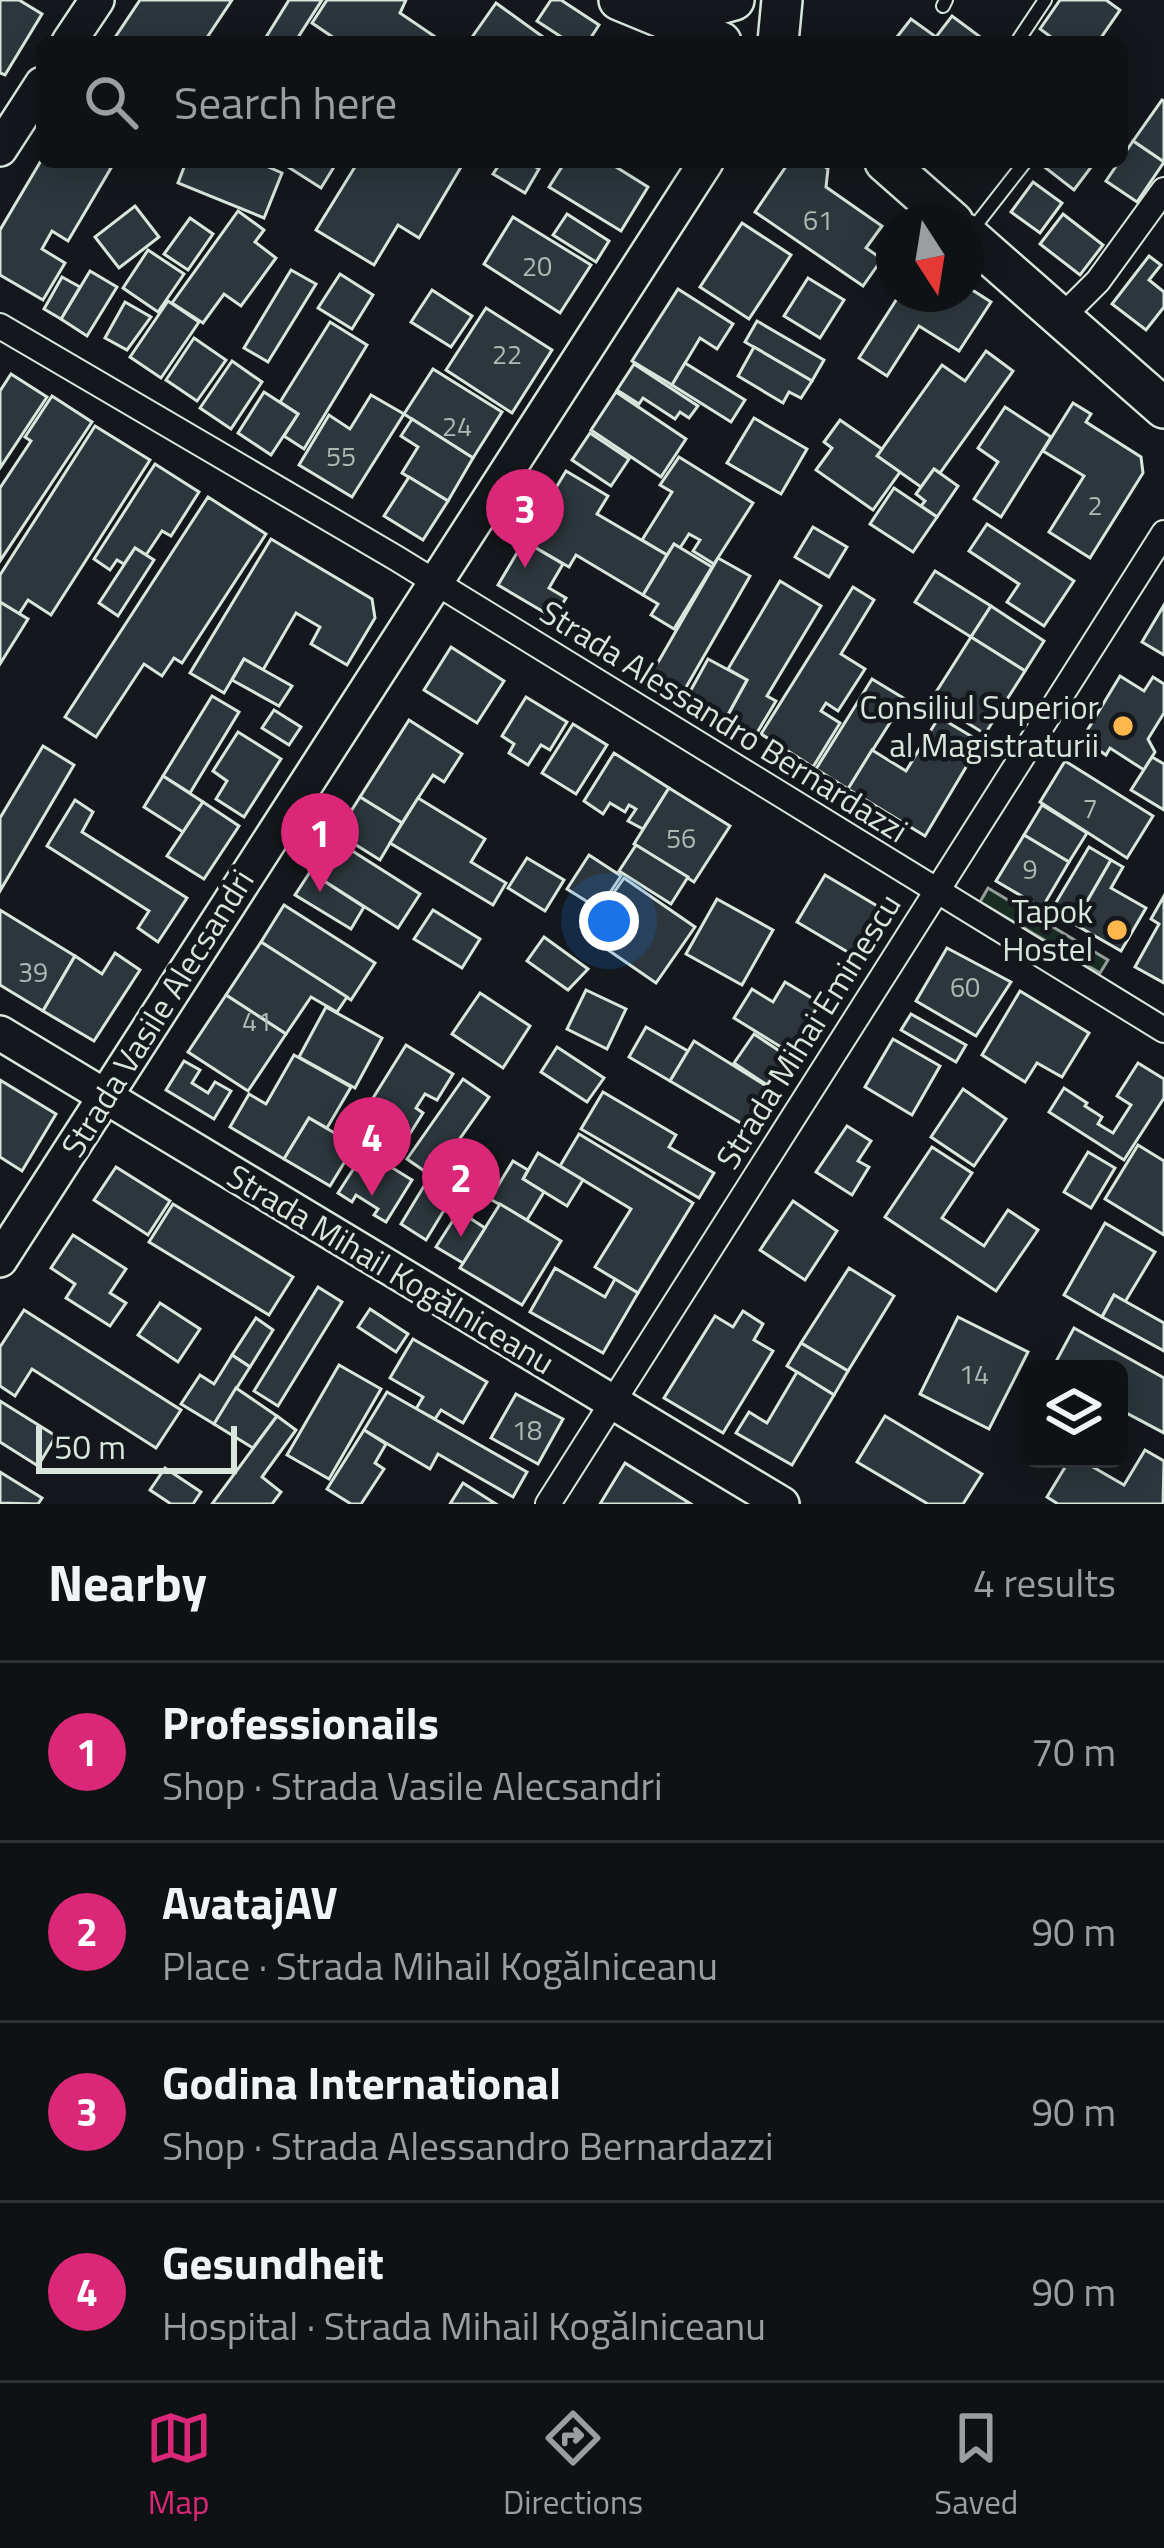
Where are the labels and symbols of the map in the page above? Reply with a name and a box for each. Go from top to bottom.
house number: 61 [803,199,833,240]
north arrow [876,204,984,312]
house number: 20 [522,245,552,286]
house number: 22 [492,333,522,374]
house number: 24 [442,405,472,446]
house number: 55 [326,435,356,476]
pin: 3 [486,469,564,568]
house number: 2 [1087,484,1103,525]
street label: Strada Alessandro Bernardazzi [530,587,918,855]
place label: Consiliul Superior al Magistraturii [859,682,1099,770]
marker: Consiliul Superior al Magistraturii [1110,713,1136,739]
house number: 7 [1082,787,1098,828]
pin: 1 [281,793,359,892]
house number: 56 [666,817,696,858]
house number: 9 [1022,848,1038,889]
street label: Strada Vasile Alecsandri [48,859,266,1167]
street label: Strada Mihai Eminescu [703,883,913,1179]
place label: Tapok Hostel [1002,886,1093,974]
your location [579,891,639,951]
marker: Tapok Hostel [1104,917,1130,943]
house number: 39 [18,951,48,992]
house number: 60 [950,966,980,1007]
house number: 41 [242,1000,272,1041]
pin: 4 [333,1097,411,1196]
pin: 2 [422,1138,500,1237]
street label: Strada Mihail Kogălniceanu [218,1151,564,1387]
house number: 14 [959,1353,989,1394]
house number: 18 [512,1409,542,1450]
scale bar [36,1420,237,1473]

